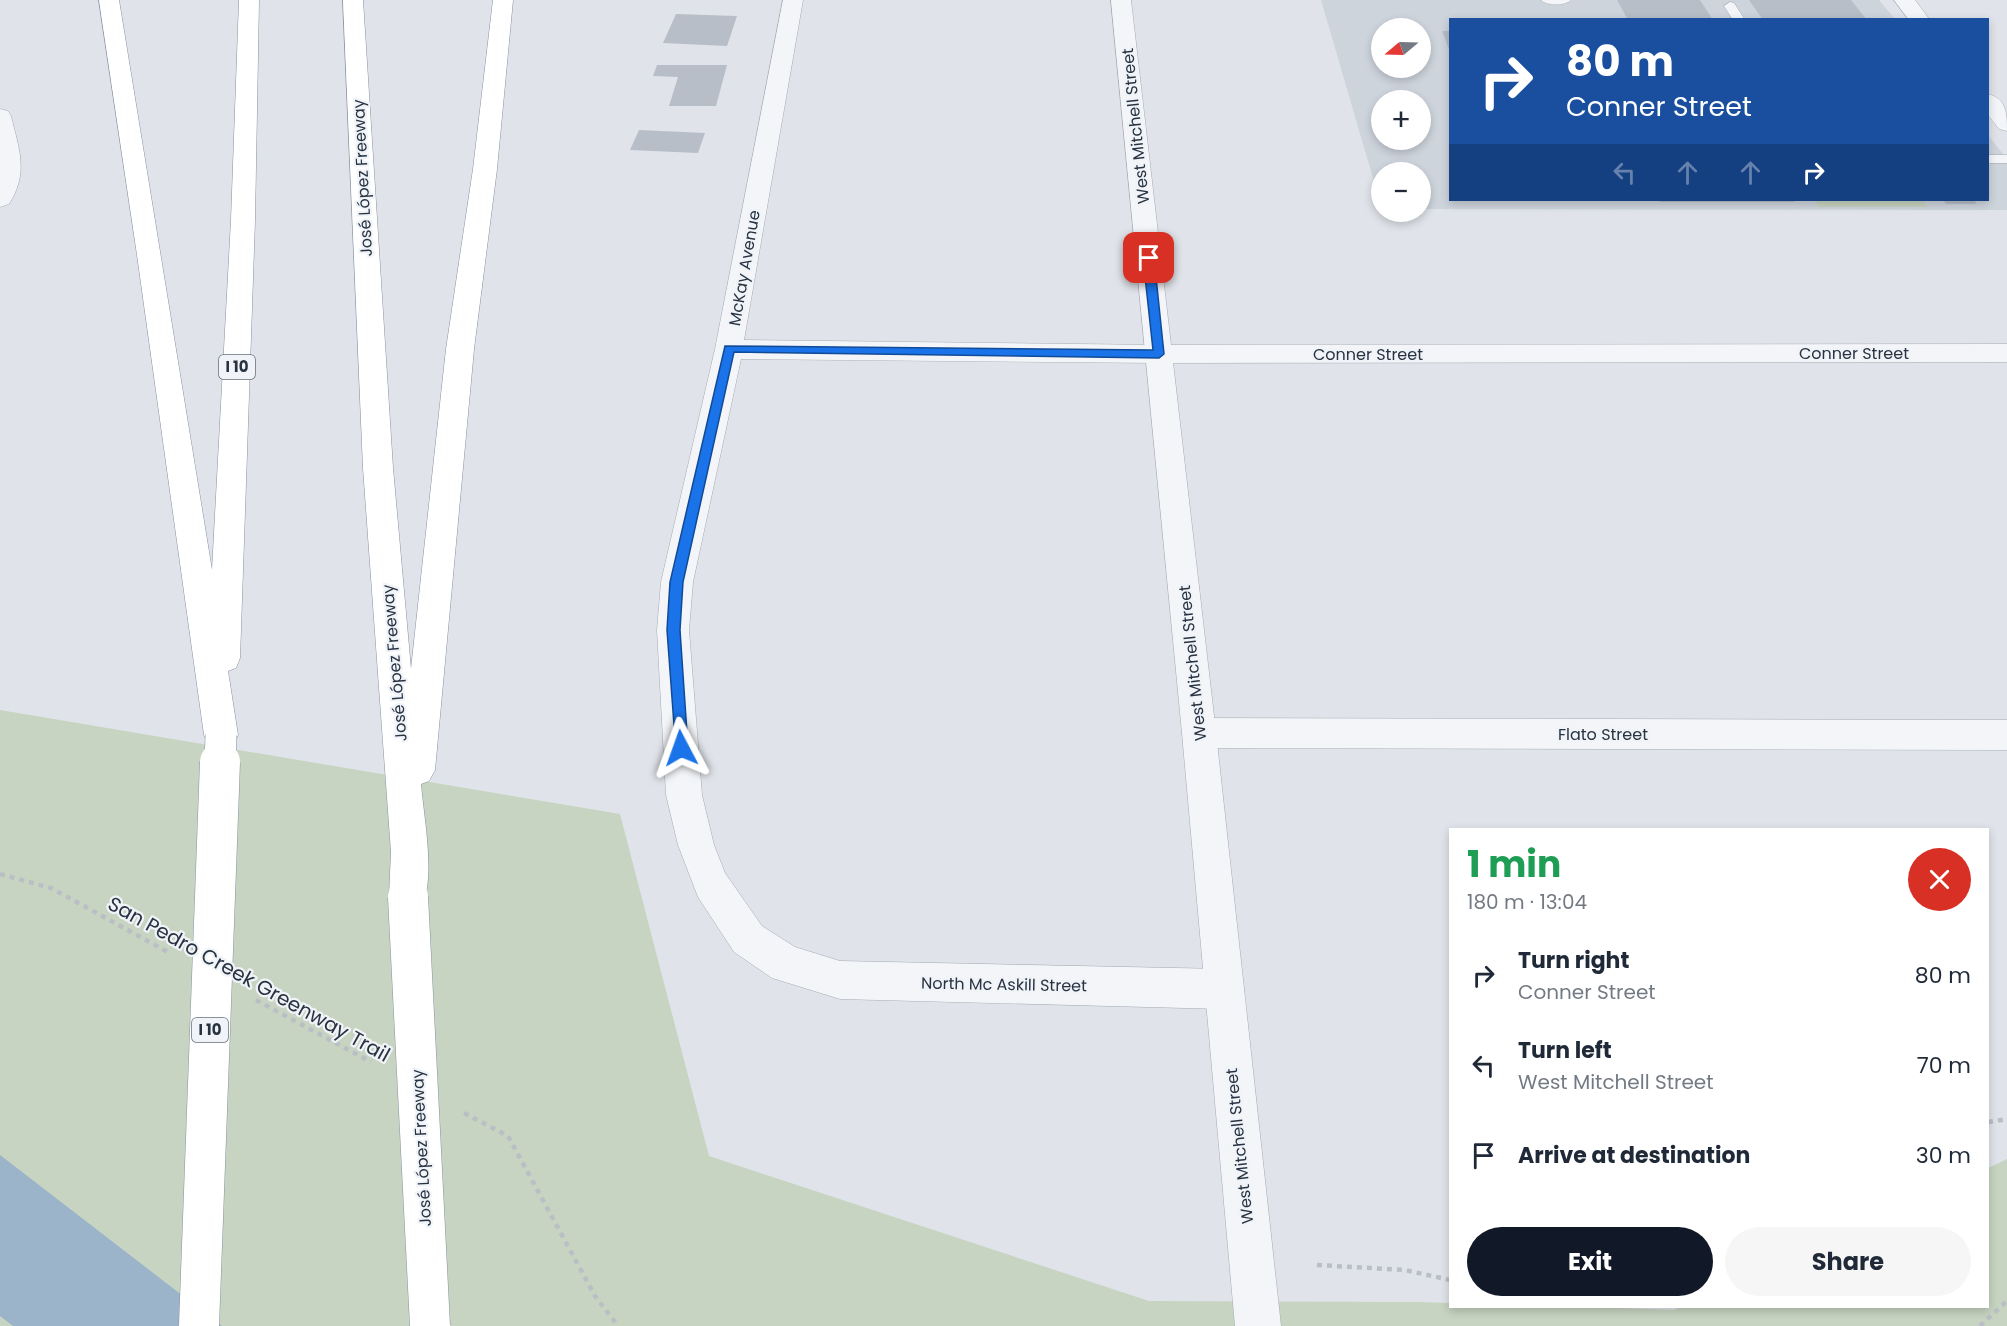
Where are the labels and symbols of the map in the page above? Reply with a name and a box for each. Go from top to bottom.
north arrow [1371,18,1431,78]
street label: West Mitchell Street [1116,47,1155,205]
street label: José López Freeway [347,99,378,257]
street label: McKay Avenue [723,208,766,328]
pin [1123,232,1174,283]
street label: Conner Street [1799,342,1909,365]
street label: Conner Street [1313,343,1423,366]
road number: I 10 [219,355,255,379]
street label: José López Freeway [376,583,413,742]
street label: West Mitchell Street [1173,584,1212,742]
position arrow [649,716,713,780]
street label: Flato Street [1558,723,1648,746]
street label: San Pedro Creek Greenway Trail [103,890,395,1068]
street label: North Mc Askill Street [921,972,1087,997]
road number: I 10 [192,1018,228,1042]
street label: West Mitchell Street [1220,1067,1259,1225]
street label: José López Freeway [406,1069,437,1227]

